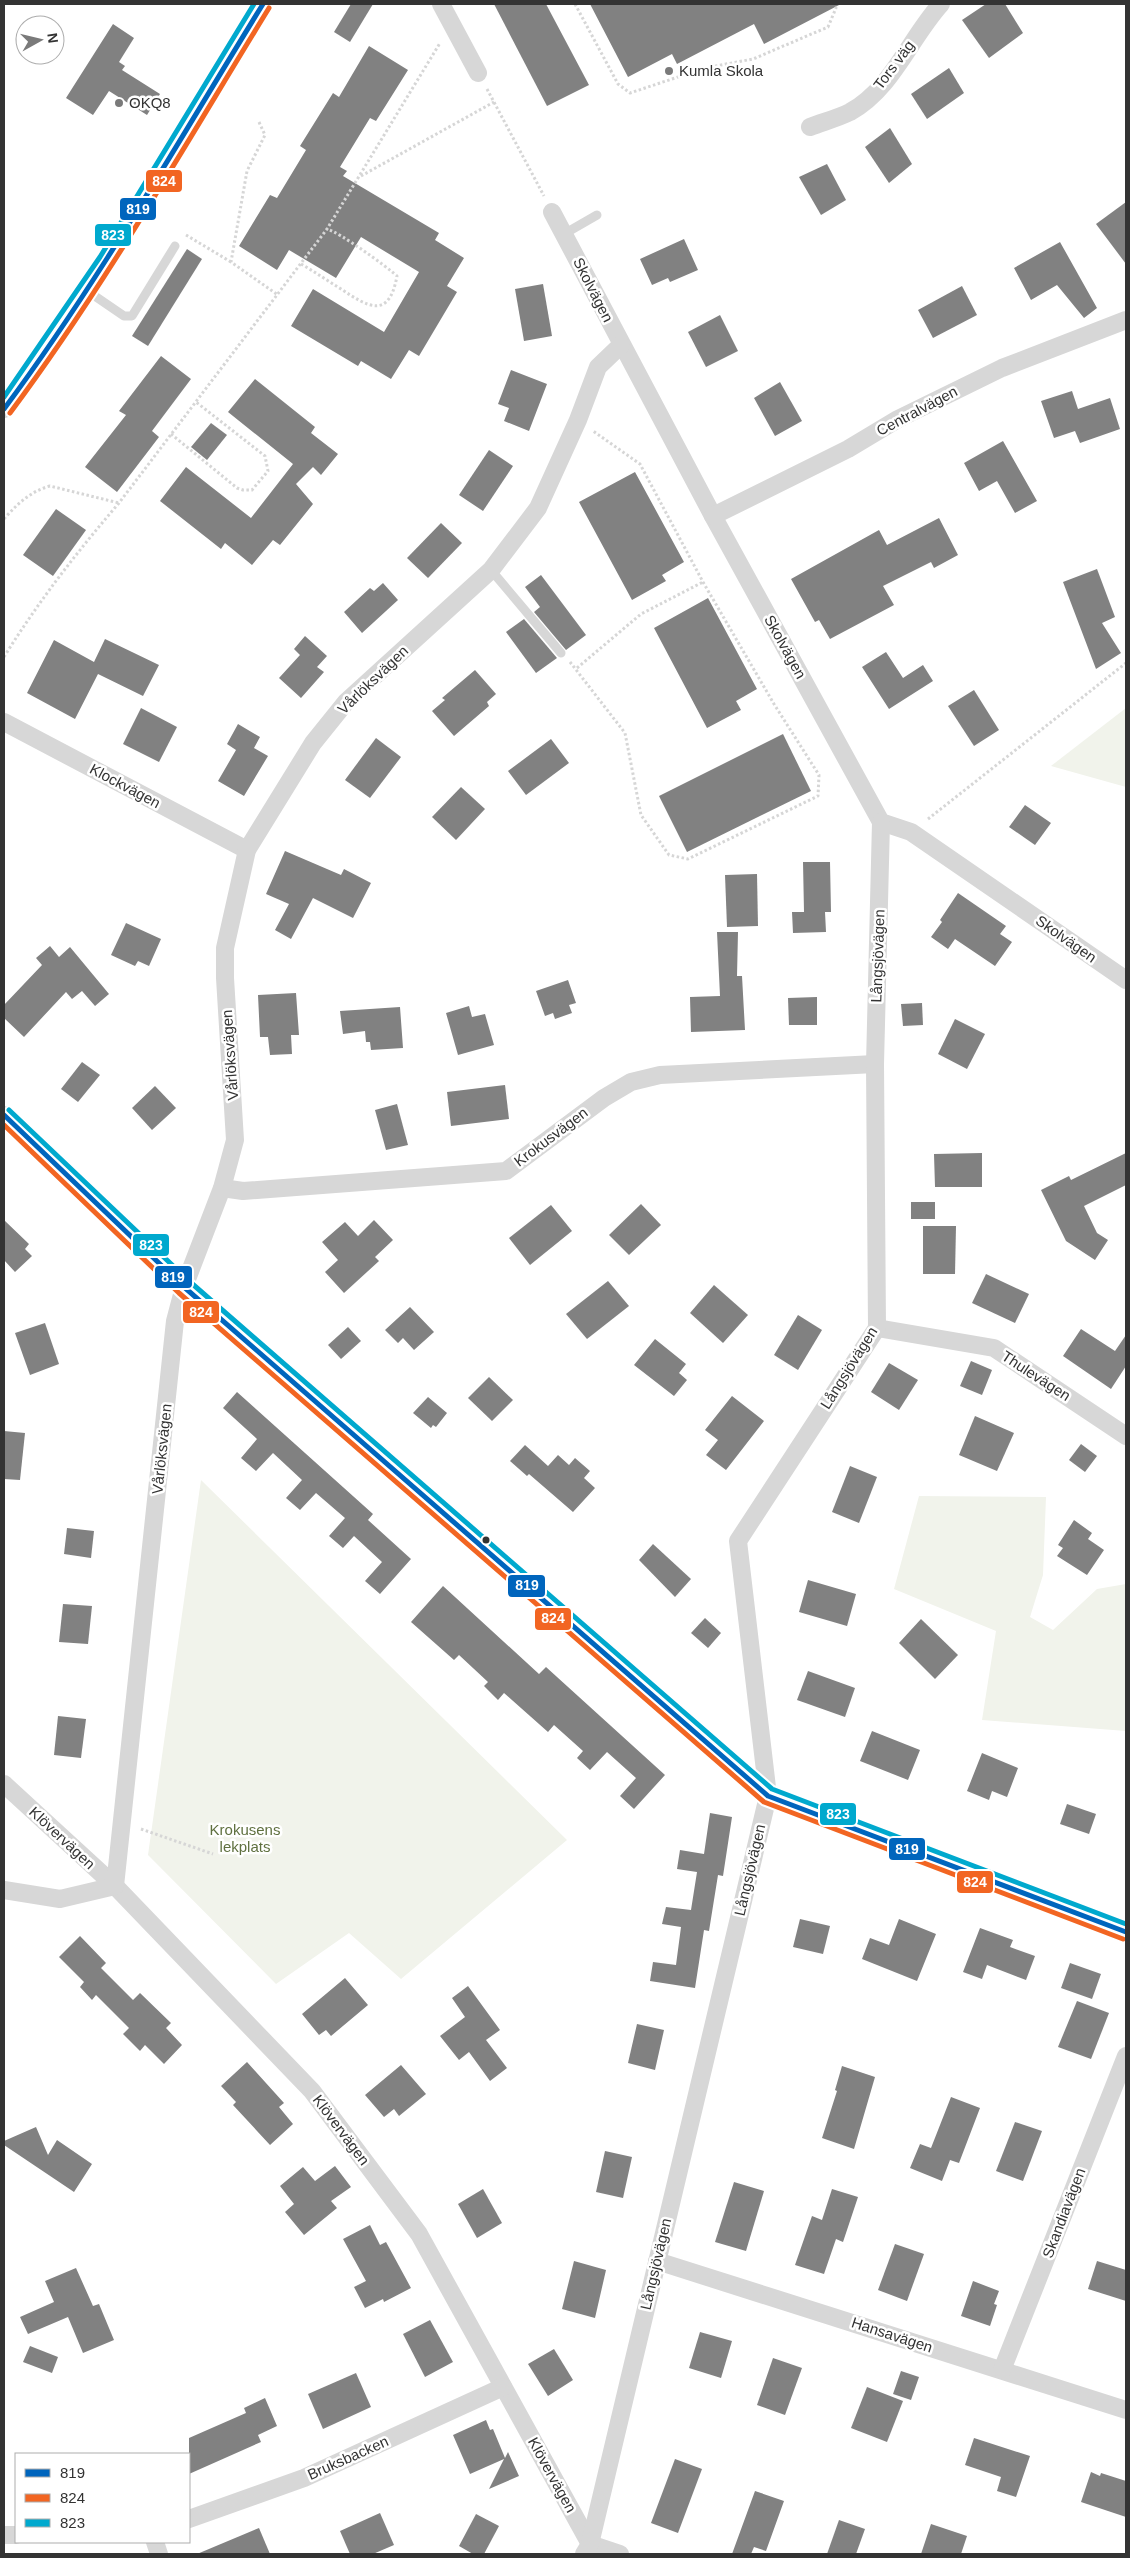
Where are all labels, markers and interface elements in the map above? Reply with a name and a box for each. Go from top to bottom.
north arrow [15,15,65,65]
text: N [44,32,62,44]
street label: Tors väg [870,37,917,92]
place label: Kumla Skola [679,62,764,79]
marker: Kumla Skola [663,65,675,77]
place label: OKQ8 [129,94,171,111]
marker: OKQ8 [113,97,125,109]
line badge: 824 [145,169,183,193]
text: 824 [152,173,176,189]
line badge: 819 [119,197,157,221]
text: 819 [126,201,150,217]
line badge: 823 [94,223,132,247]
text: 823 [101,227,125,243]
street label: Skolvägen [570,255,617,325]
street label: Centralvägen [873,382,960,439]
street label: Skolvägen [761,612,810,682]
street label: Vårlöksvägen [334,642,411,717]
street label: Klockvägen [87,760,163,811]
street label: Långsjövägen [867,909,888,1003]
street label: Skolvägen [1033,912,1100,966]
street label: Vårlöksvägen [218,1009,241,1101]
street label: Krokusvägen [511,1103,591,1170]
line badge: 823 [132,1233,170,1257]
text: 823 [139,1237,163,1253]
line badge: 819 [154,1265,193,1289]
text: 819 [161,1269,185,1285]
line badge: 824 [182,1300,220,1324]
text: 824 [189,1304,213,1320]
street label: Långsjövägen [817,1324,881,1412]
street label: Thulevägen [999,1347,1074,1404]
street label: Vårlöksvägen [148,1403,175,1495]
unlabelled marker [481,1535,491,1545]
line badge: 819 [507,1574,546,1598]
text: 819 [515,1577,539,1593]
line badge: 824 [534,1607,572,1631]
text: 824 [541,1610,565,1626]
line badge: 823 [819,1802,857,1826]
street label: Klövervägen [26,1803,99,1872]
text: 823 [826,1806,850,1822]
park label: Krokusens lekplats [210,1821,280,1855]
street label: Långsjövägen [731,1822,768,1917]
line badge: 819 [888,1837,926,1861]
text: 819 [895,1841,919,1857]
line badge: 824 [956,1870,994,1894]
text: 824 [963,1874,987,1890]
street label: Klövervägen [310,2091,373,2168]
street label: Skandiavägen [1039,2165,1089,2260]
street label: Långsjövägen [637,2216,674,2311]
street label: Hansavägen [849,2313,935,2356]
street label: Bruksbacken [305,2432,391,2483]
street label: Klövervägen [525,2434,580,2515]
legend [15,2453,190,2543]
text: 819 [60,2464,85,2481]
text: 824 [60,2489,85,2506]
text: 823 [60,2514,85,2531]

